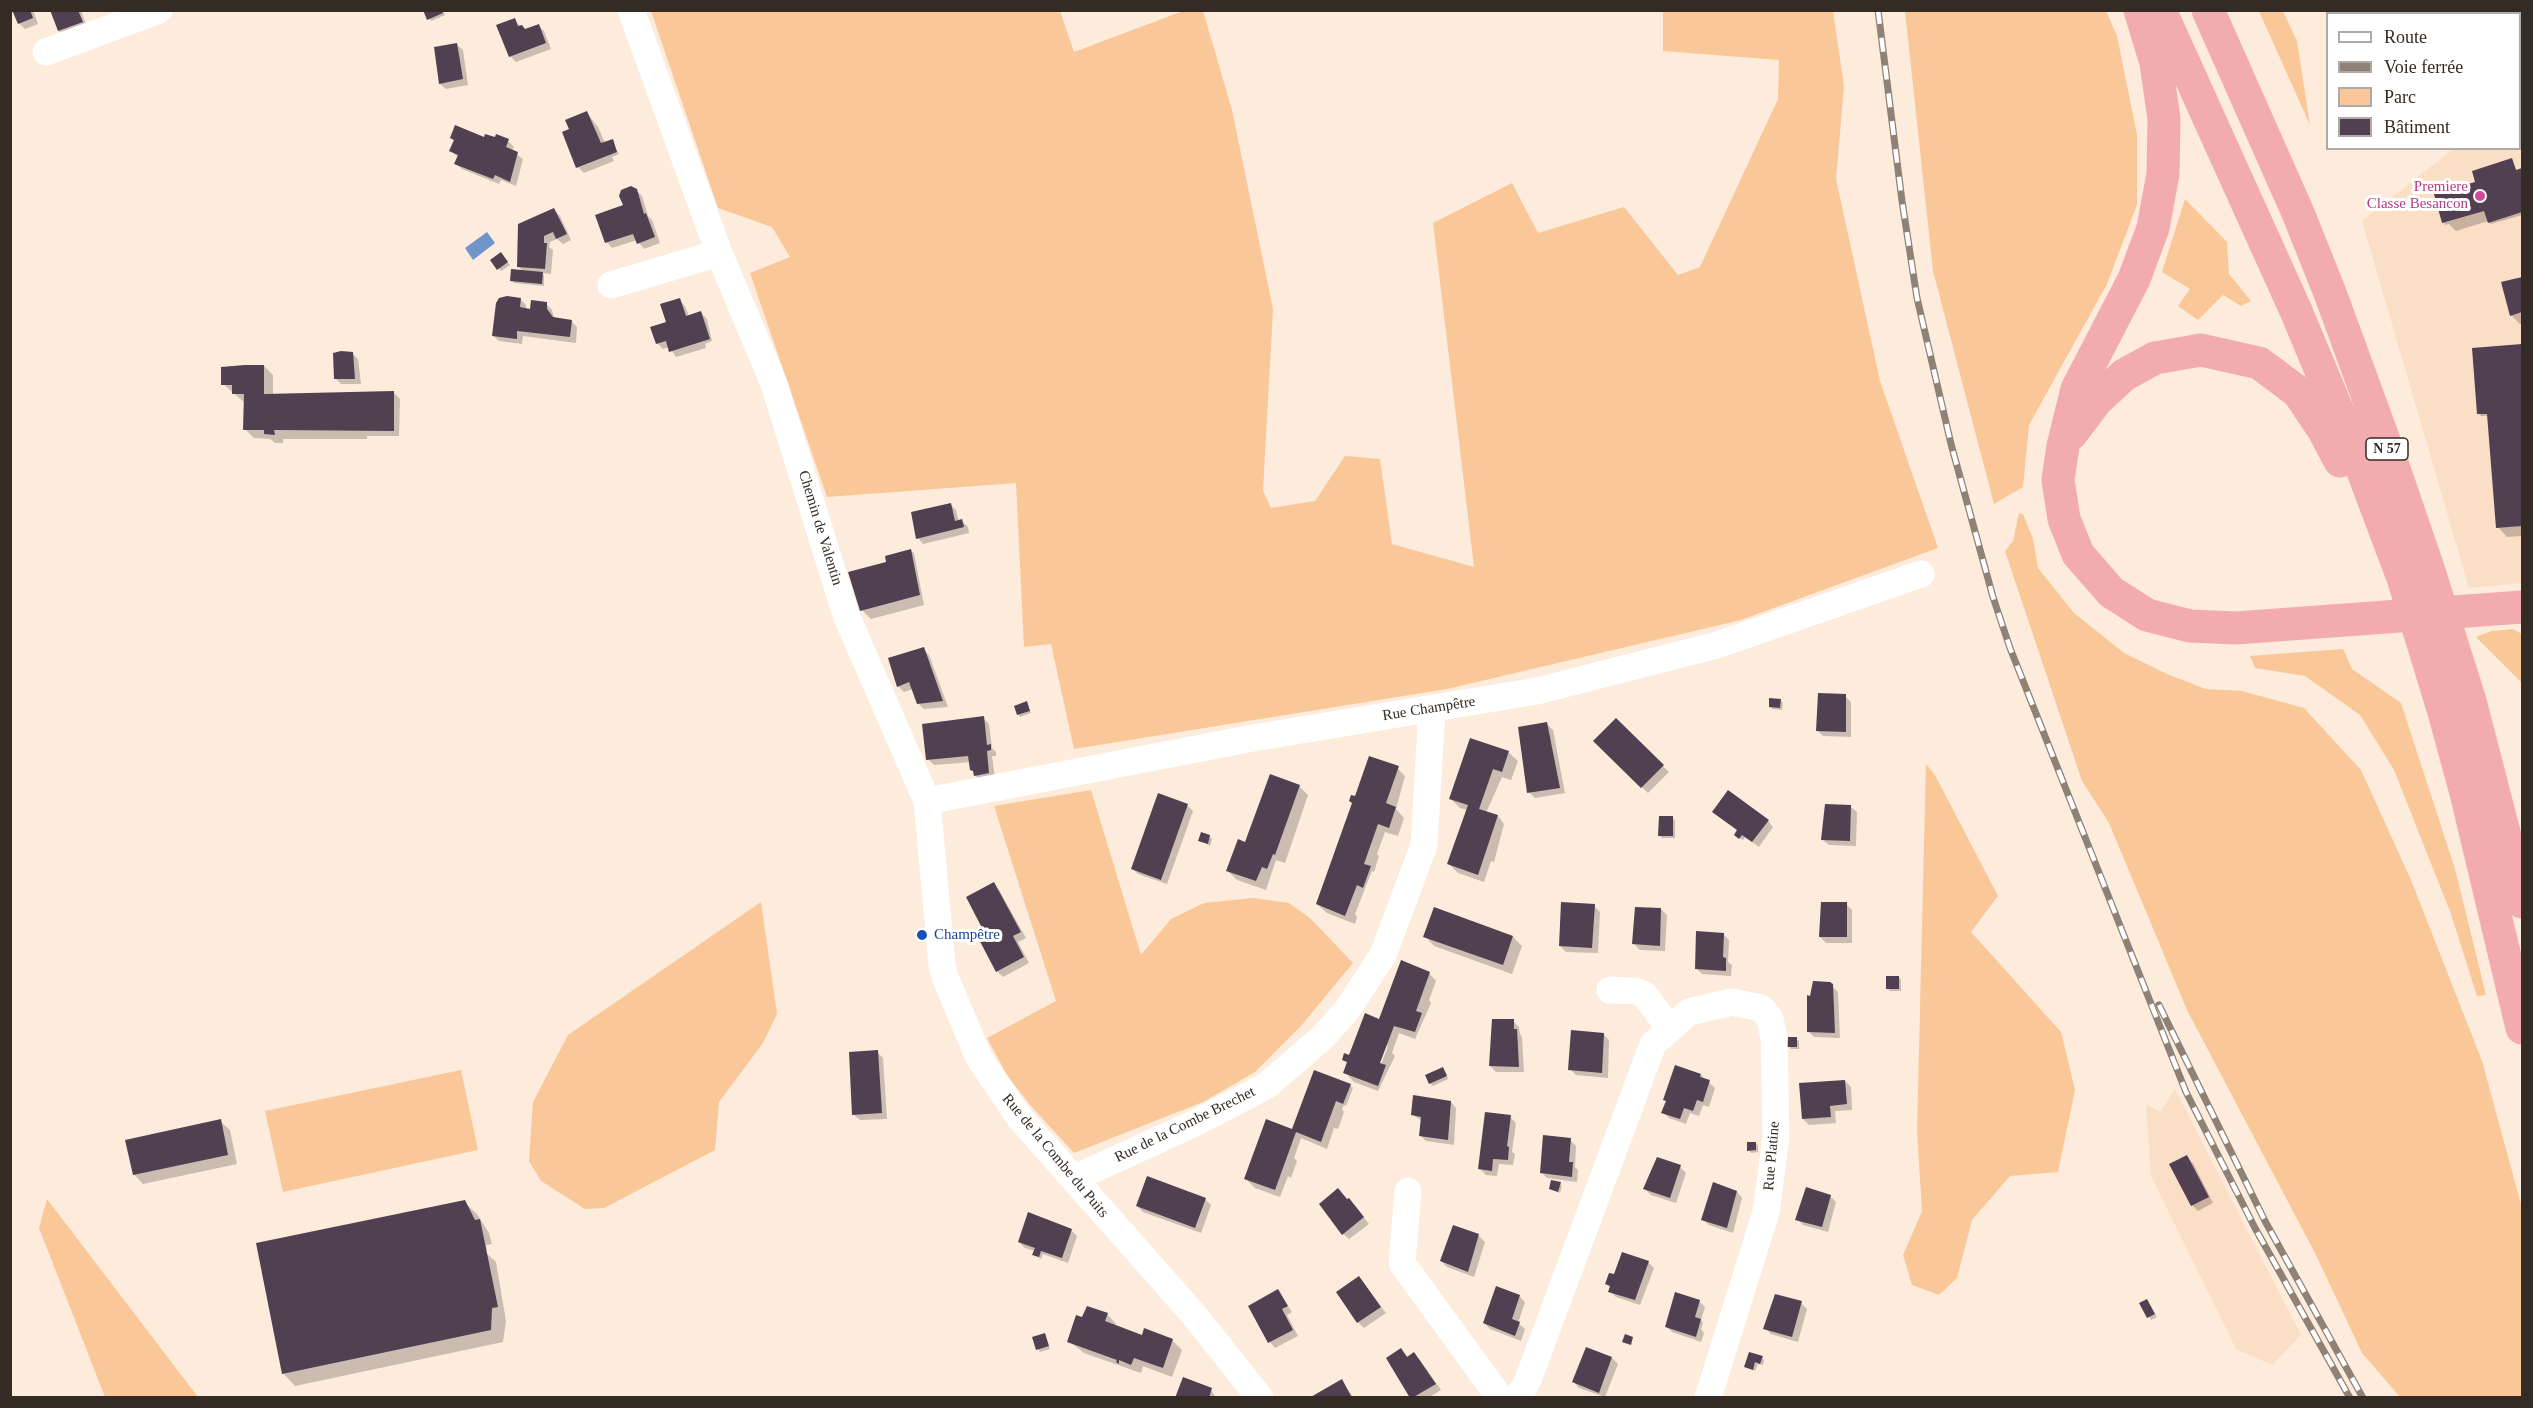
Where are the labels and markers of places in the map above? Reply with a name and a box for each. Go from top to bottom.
place label: Premiere Classe Besancon [2367,178,2468,213]
marker: Premiere Classe Besancon [2473,189,2487,203]
place label: Champêtre [934,926,1000,944]
marker: Champêtre [915,928,929,942]

